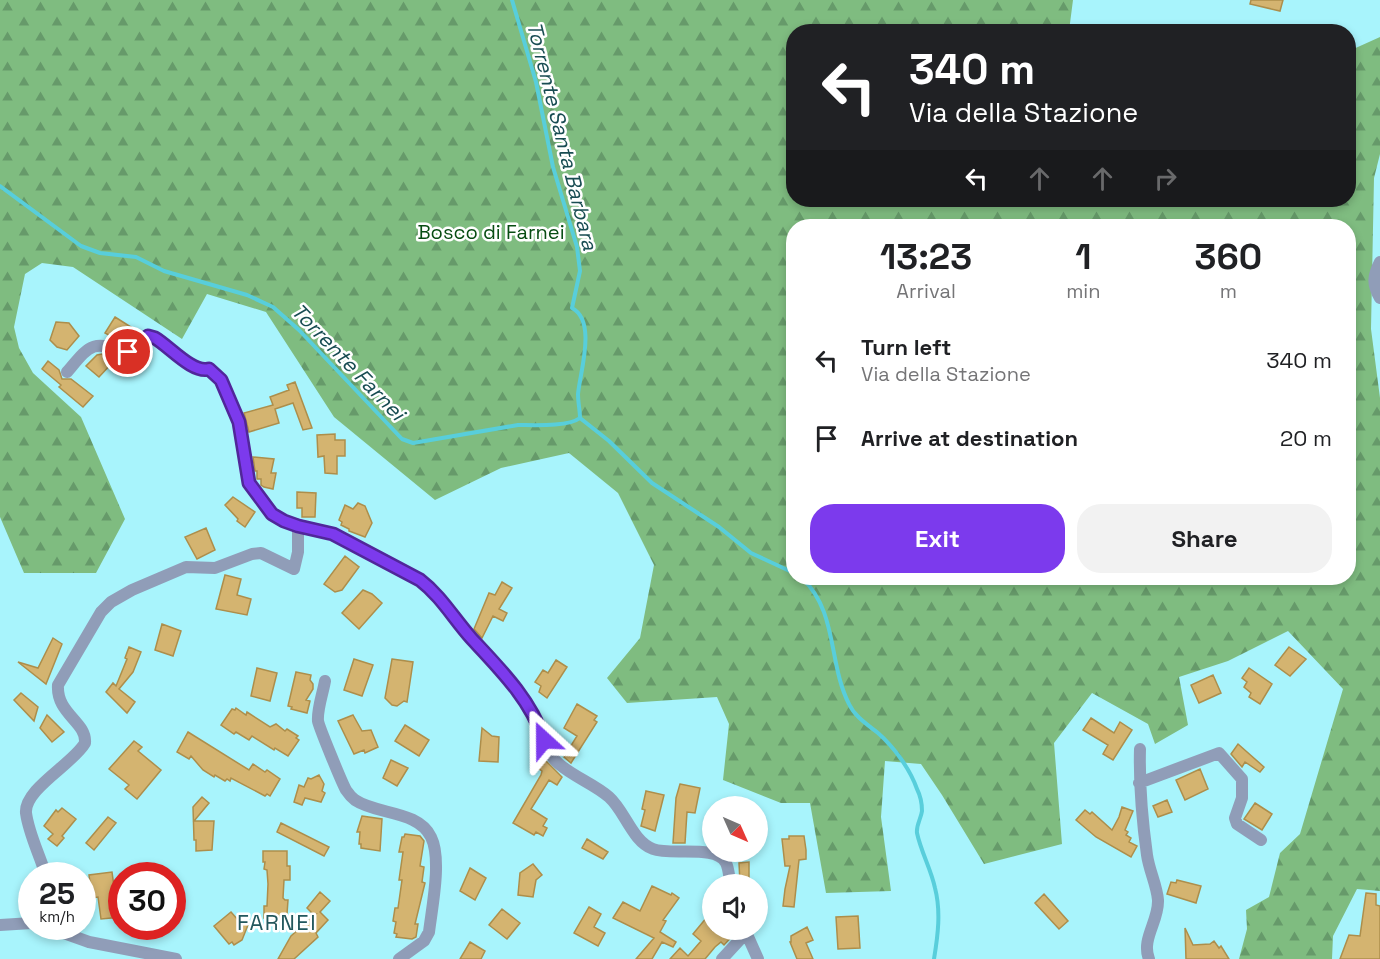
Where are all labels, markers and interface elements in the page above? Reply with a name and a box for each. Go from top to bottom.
water label: Torrente Santa Barbara [521,19,604,254]
text: 340 m [909,43,1035,96]
icon: left [810,48,888,126]
text: Via della Stazione [909,95,1138,130]
icon: left [960,162,993,195]
icon: ahead [1023,162,1056,195]
icon: ahead [1086,162,1119,195]
icon: right [1149,162,1182,195]
park label: Bosco di Farnei [417,219,565,245]
text: 13:23 [880,234,972,280]
text: 1 [1075,234,1091,280]
text: 360 [1195,234,1262,280]
text: Arrival [896,278,956,304]
text: min [1066,278,1101,304]
text: m [1220,278,1237,304]
water label: Torrente Farnei [286,297,413,428]
pin [102,326,153,377]
text: Turn left [861,333,951,361]
icon: arrive [111,335,144,368]
icon: left [810,344,843,377]
text: 340 m [1266,346,1332,374]
text: Via della Stazione [861,361,1031,387]
icon: arrive [810,422,843,455]
text: Arrive at destination [861,424,1078,452]
text: 20 m [1280,424,1332,452]
button: Exit [810,504,1065,573]
button: Share [1077,504,1332,573]
position arrow [512,708,576,772]
north arrow [702,796,768,862]
map controls [702,796,768,940]
speed limit sign: 30 [108,862,186,940]
text: 25 [39,874,75,913]
button: sound [702,874,768,940]
text: km/h [39,907,75,926]
district label: FARNEI [237,908,317,936]

